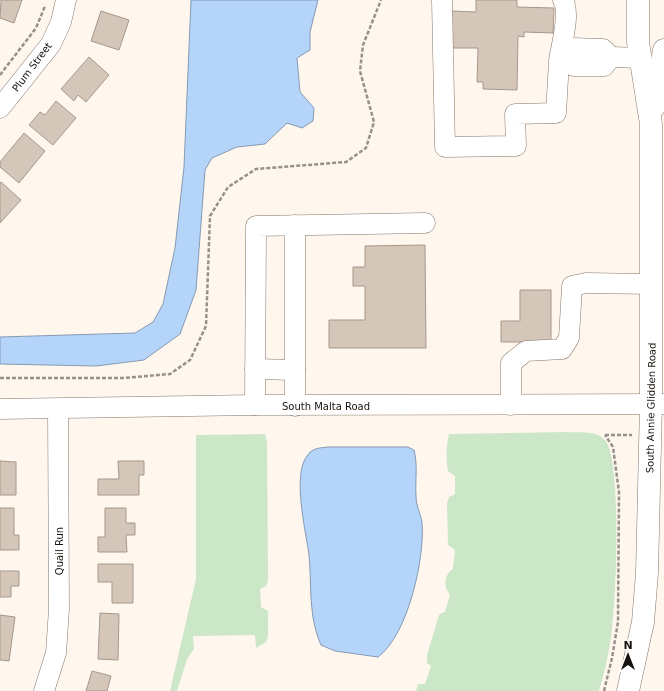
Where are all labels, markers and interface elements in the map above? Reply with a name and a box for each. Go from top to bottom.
street label: Plum Street [10,40,54,94]
street label: South Annie Glidden Road [644,343,658,473]
street label: South Malta Road [282,401,370,412]
street label: Quail Run [54,527,65,575]
north arrow [608,635,648,675]
text: N [623,639,633,652]

